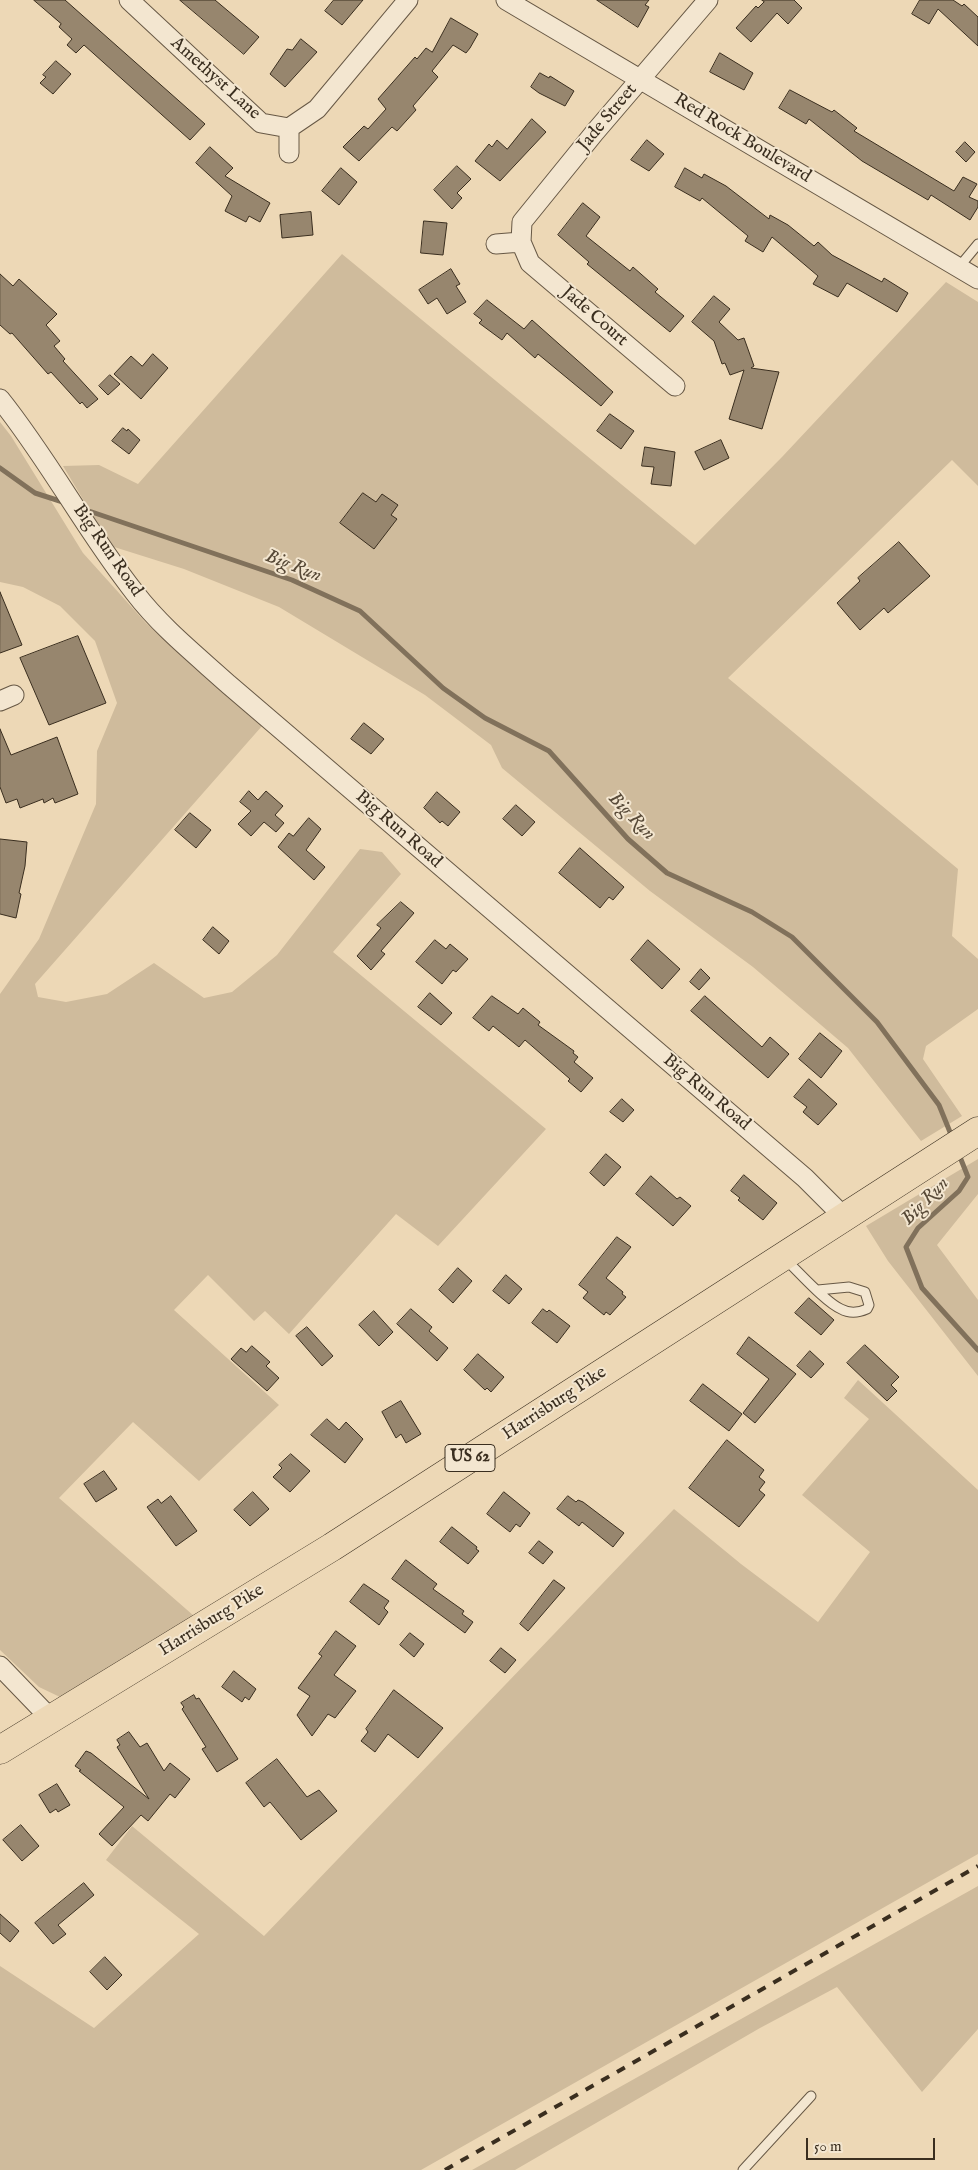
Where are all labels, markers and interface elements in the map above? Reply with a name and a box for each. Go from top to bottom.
street label: Amethyst Lane [166,33,264,125]
street label: Jade Street [574,80,642,156]
street label: Red Rock Boulevard [670,90,814,188]
street label: Jade Court [556,282,632,352]
street label: Big Run Road [67,501,147,601]
water label: Big Run [262,546,324,588]
street label: Big Run Road [350,787,446,873]
water label: Big Run [602,788,660,846]
street label: Big Run Road [658,1050,754,1136]
water label: Big Run [897,1173,955,1231]
street label: Harrisburg Pike [499,1362,611,1446]
road number: US 62 [445,1445,495,1472]
street label: Harrisburg Pike [155,1580,269,1662]
scale bar [808,2128,937,2160]
text: 50 m [814,2137,842,2156]

